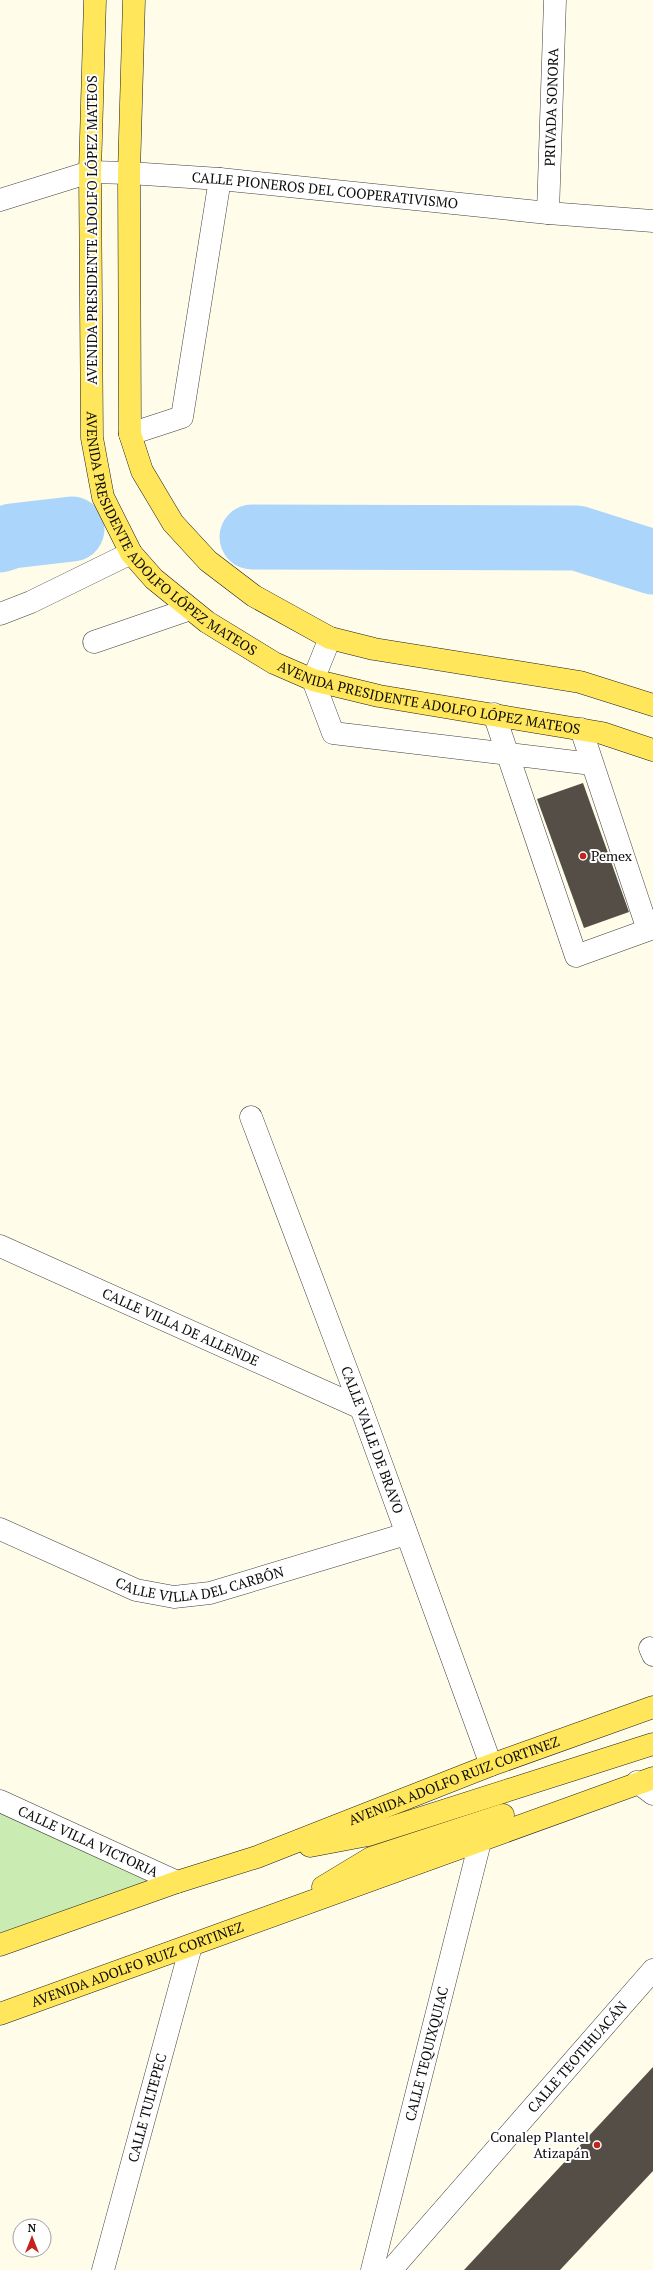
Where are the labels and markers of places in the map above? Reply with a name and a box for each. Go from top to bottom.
place label: Pemex [591,846,633,865]
marker: Pemex [578,851,588,861]
place label: Conalep Plantel Atizapán [490,2127,590,2162]
marker: Conalep Plantel Atizapán [592,2140,602,2150]

